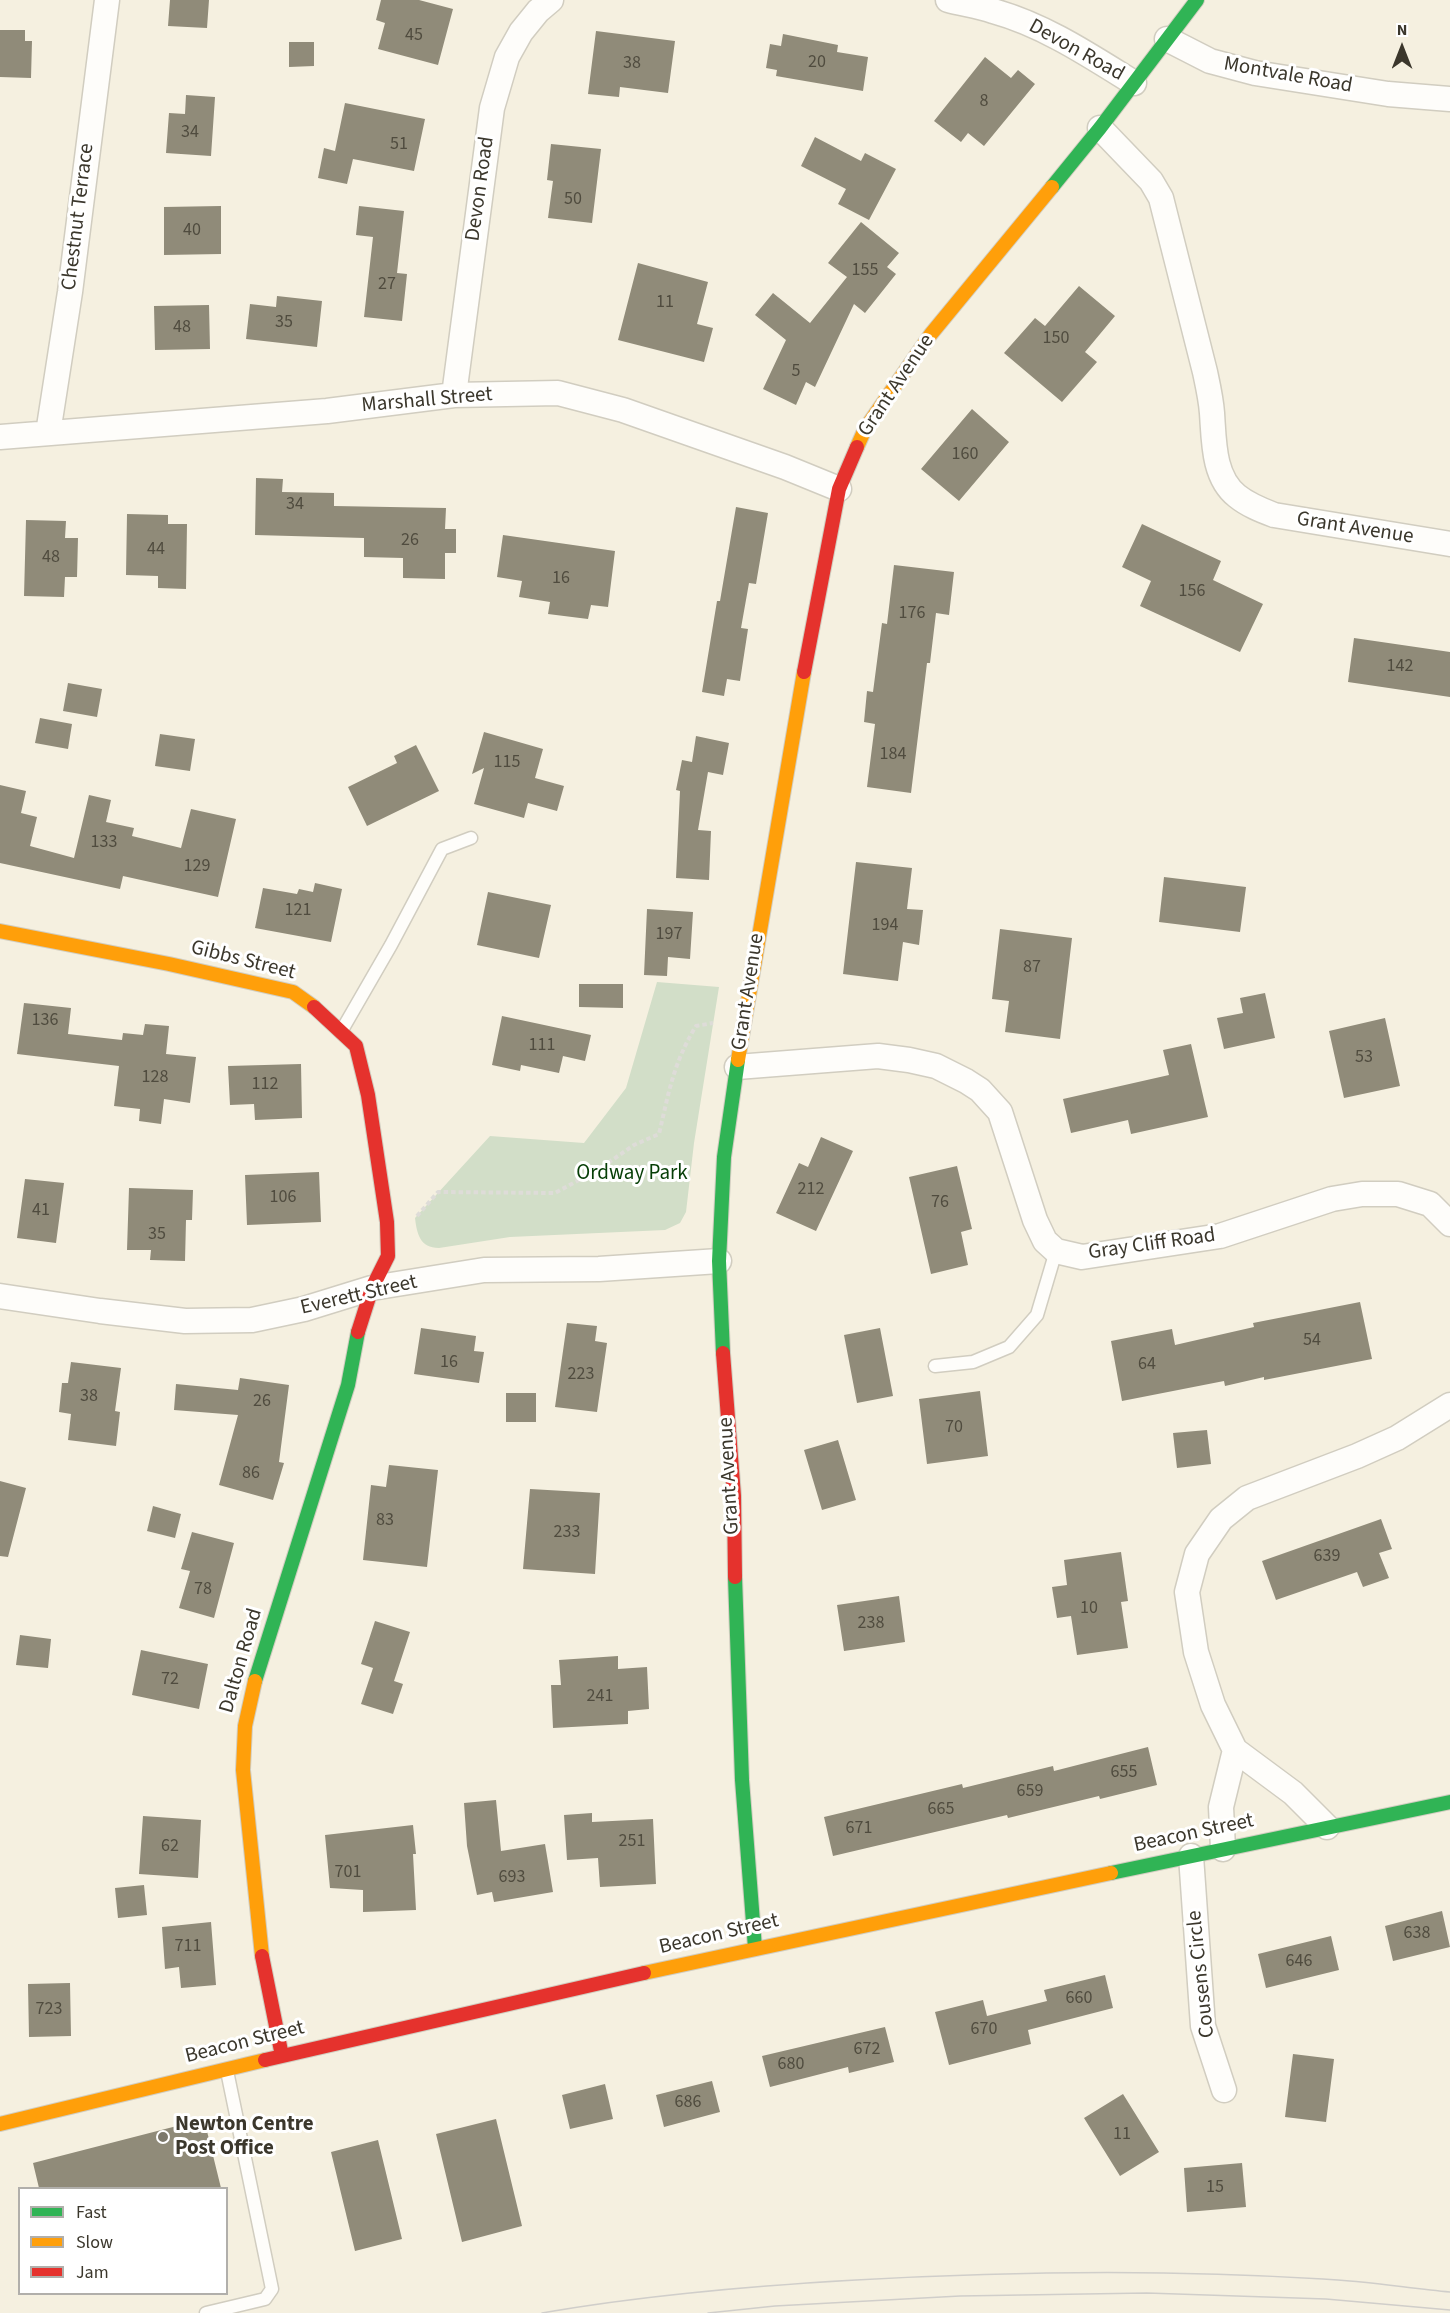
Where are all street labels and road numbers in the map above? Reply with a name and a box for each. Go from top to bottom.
street label: Devon Road [1024,14,1128,88]
street label: Montvale Road [1222,52,1354,100]
street label: Devon Road [461,135,501,243]
street label: Chestnut Terrace [57,142,101,292]
street label: Grant Avenue [854,330,940,442]
street label: Marshall Street [360,383,494,419]
street label: Grant Avenue [1295,507,1415,551]
street label: Grant Avenue [727,932,771,1052]
street label: Gibbs Street [188,936,298,986]
street label: Gray Cliff Road [1087,1224,1217,1266]
street label: Everett Street [298,1270,420,1322]
street label: Grant Avenue [714,1417,746,1535]
street label: Dalton Road [215,1606,269,1716]
street label: Beacon Street [1132,1809,1256,1859]
street label: Beacon Street [657,1909,781,1961]
street label: Cousens Circle [1183,1909,1221,2039]
street label: Beacon Street [183,2016,307,2070]

